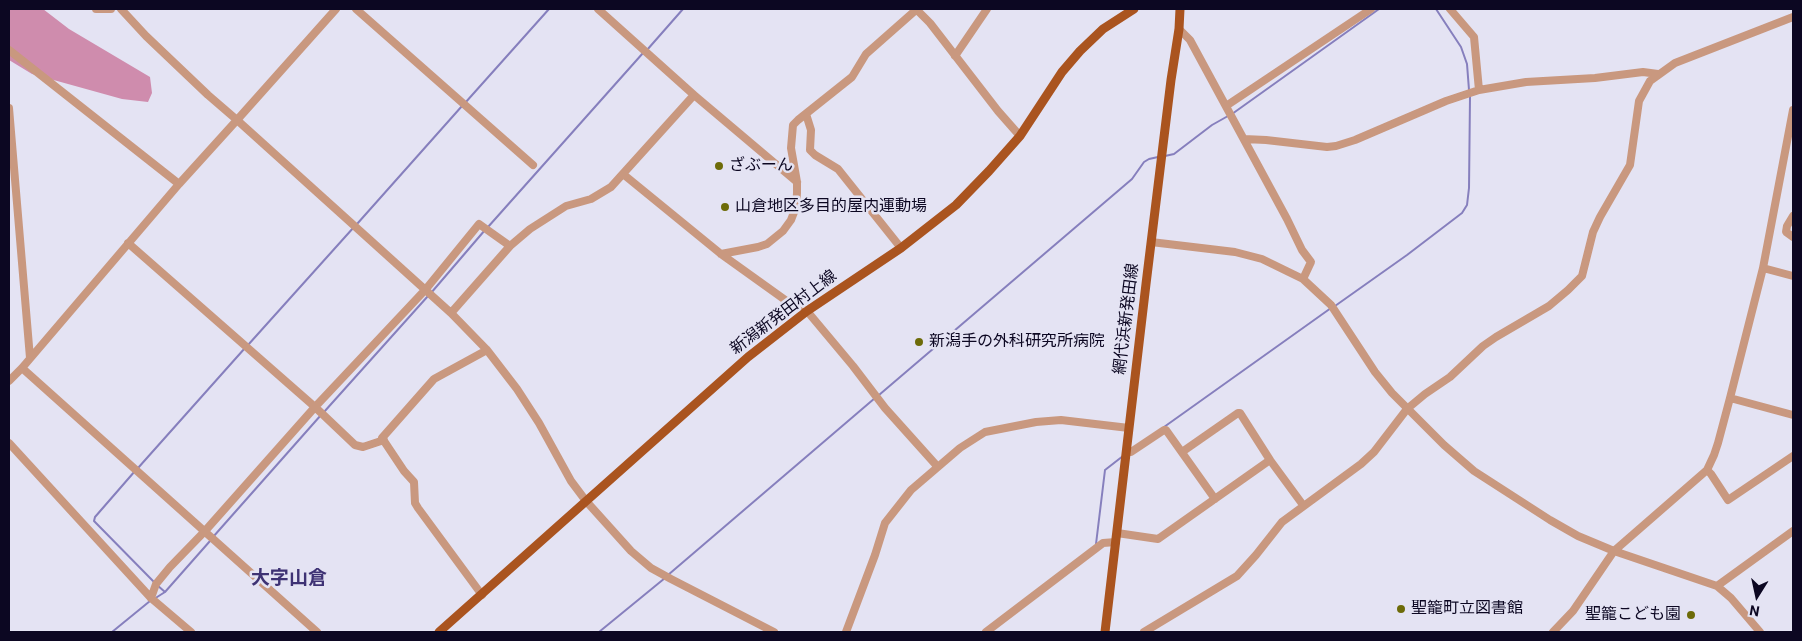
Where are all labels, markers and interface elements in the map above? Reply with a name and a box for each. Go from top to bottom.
place label: ざぶーん [729,156,793,176]
marker: ざぶーん [713,160,725,172]
place label: 山倉地区多目的屋内運動場 [735,197,927,217]
marker: 山倉地区多目的屋内運動場 [719,201,731,213]
street label: 網代浜新発田線 [1111,262,1143,376]
street label: 新潟新発田村上線 [727,267,841,359]
place label: 新潟手の外科研究所病院 [929,332,1105,352]
marker: 新潟手の外科研究所病院 [913,336,925,348]
district label: 大字山倉 [251,568,327,590]
north arrow [1732,571,1782,621]
place label: 聖籠町立図書館 [1411,599,1523,619]
text: N [1748,602,1761,620]
marker: 聖籠町立図書館 [1395,603,1407,615]
place label: 聖籠こども園 [1585,605,1681,625]
marker: 聖籠こども園 [1685,609,1697,621]

